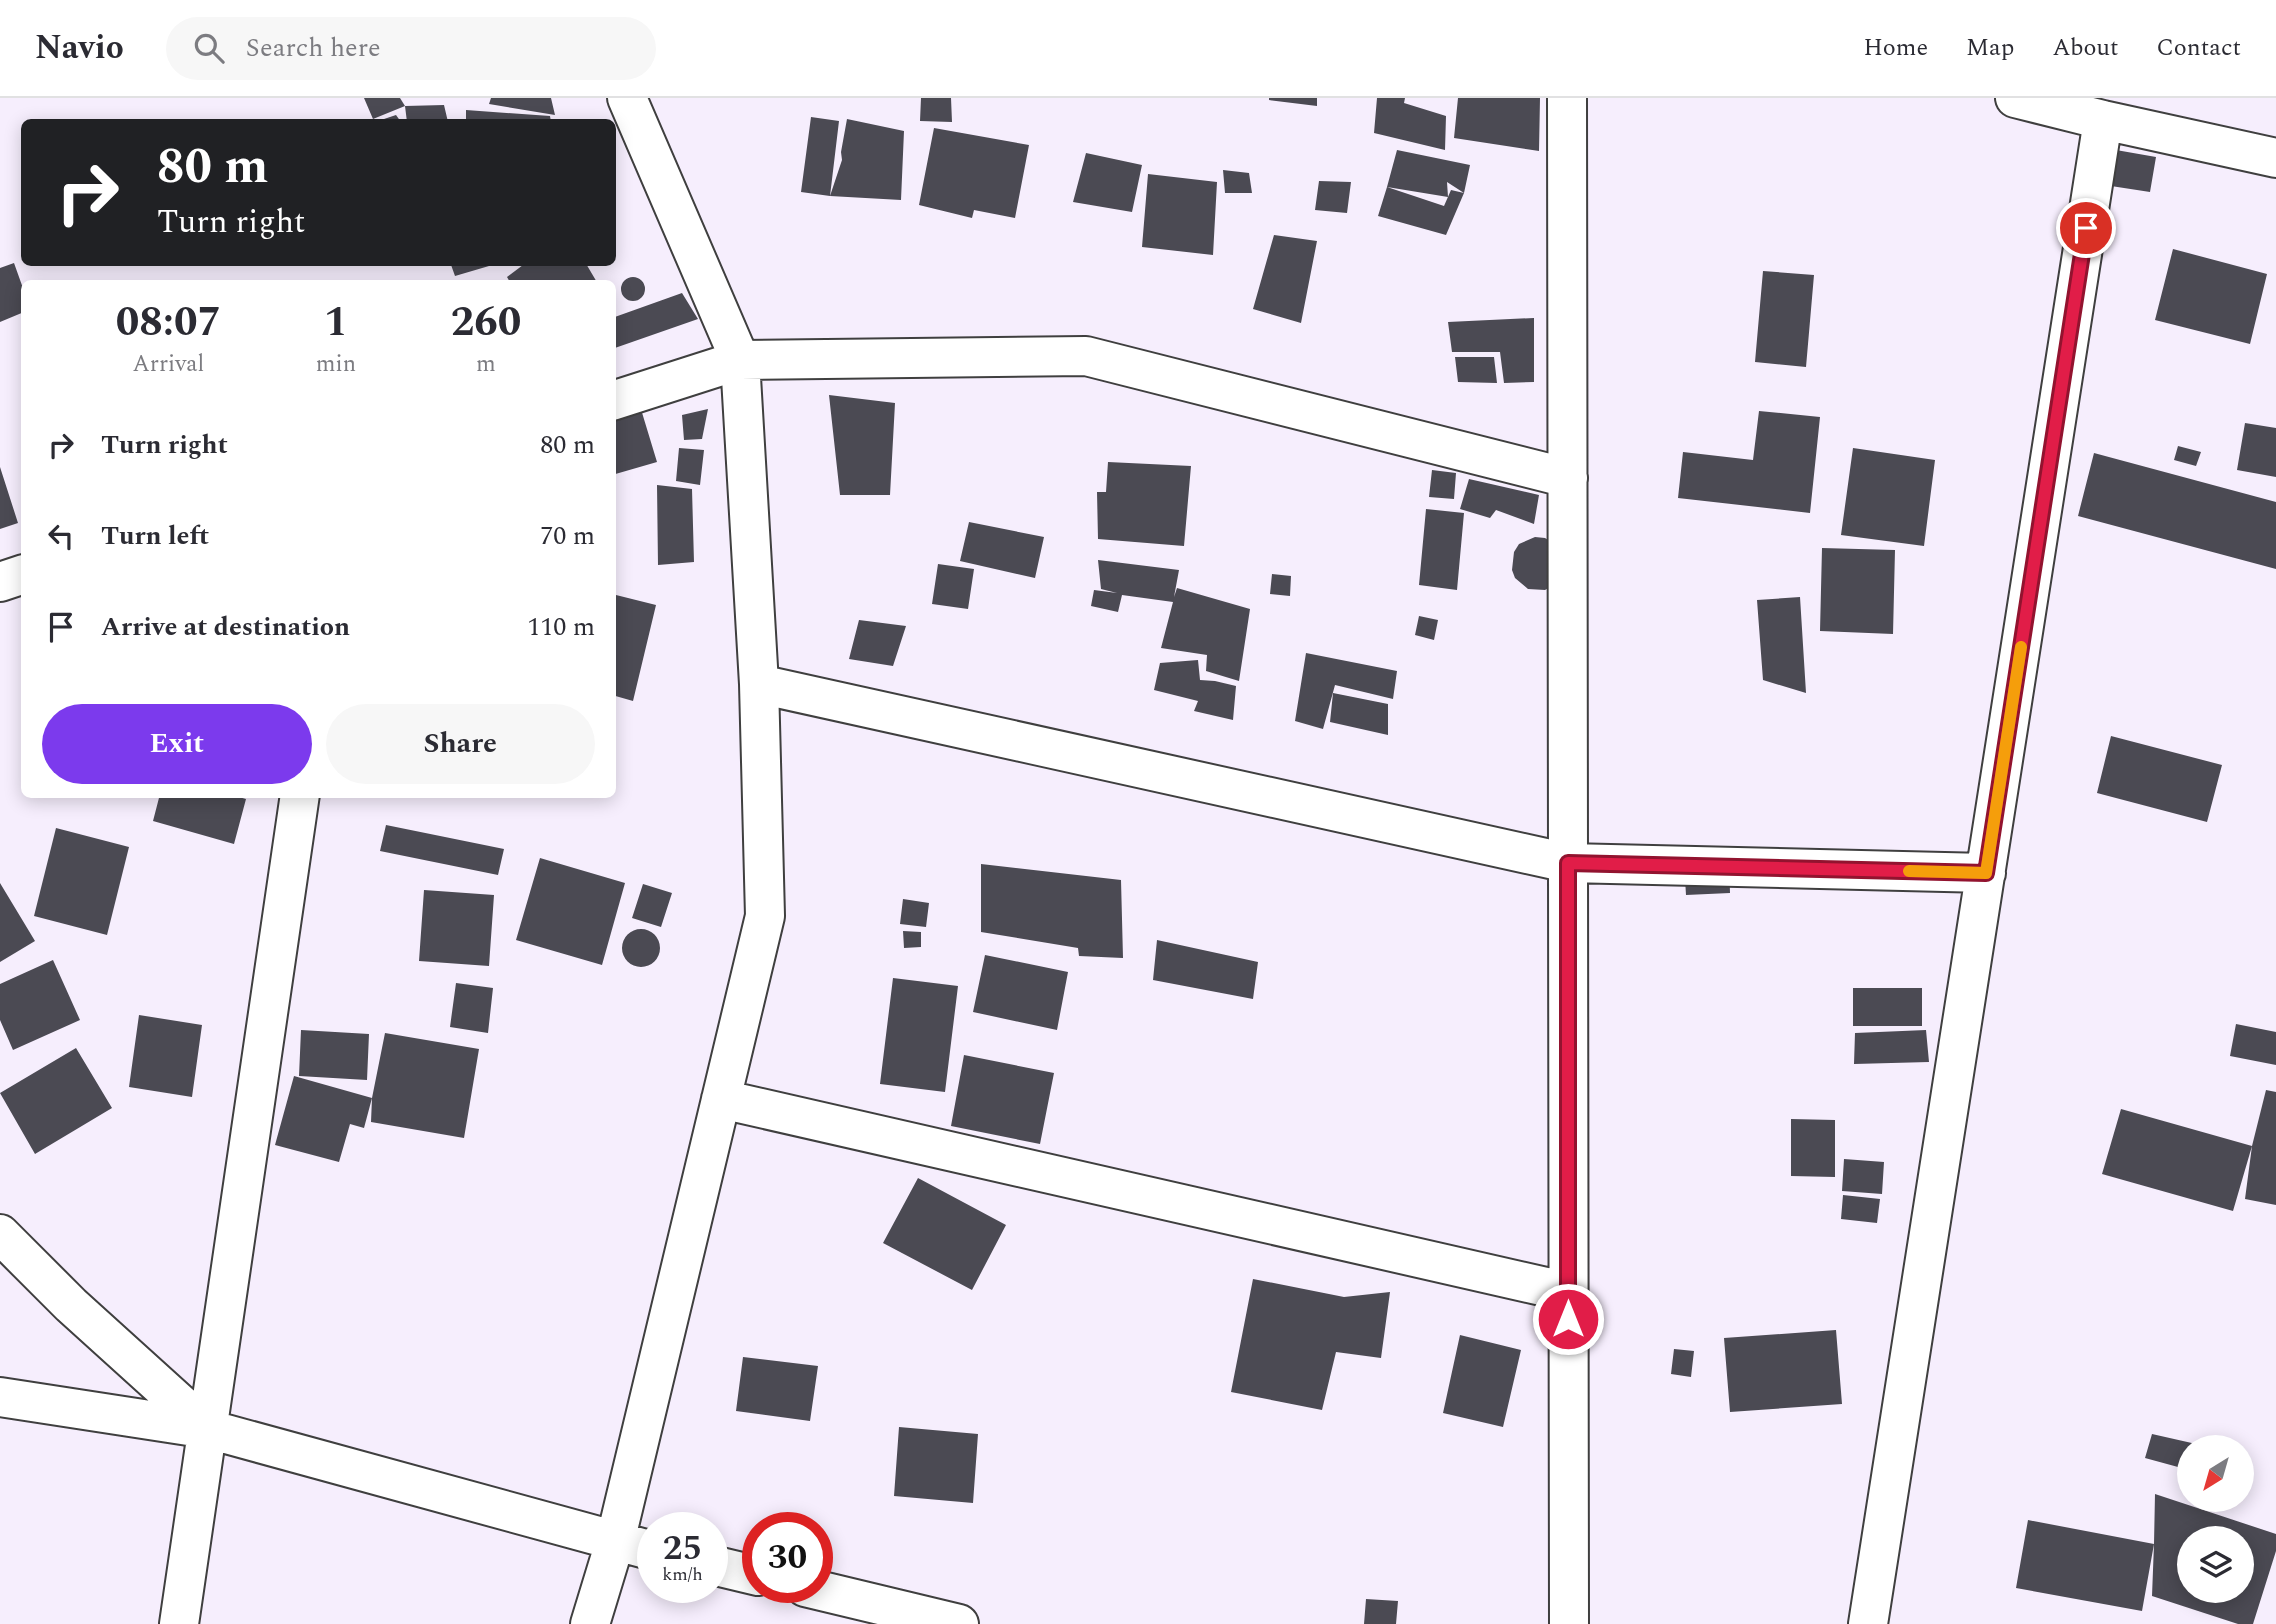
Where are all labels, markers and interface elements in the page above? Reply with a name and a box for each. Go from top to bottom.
search box [166,17,656,80]
text: Navio [35,23,124,73]
text: Search here [246,28,381,68]
icon: search [190,29,228,67]
text: Home [1863,30,1928,66]
text: Map [1966,30,2014,66]
text: About [2052,30,2118,66]
text: Contact [2156,30,2241,66]
text: 80 m [157,130,268,205]
icon: right [42,147,133,238]
text: Turn right [157,198,305,247]
pin [2056,198,2116,258]
icon: arrive [2067,209,2105,247]
text: 08:07 [116,291,221,354]
text: 1 [324,291,348,354]
text: 260 [451,291,521,354]
text: Arrival [133,347,204,382]
text: min [316,347,356,382]
text: m [476,347,496,382]
text: Turn right [101,425,228,465]
text: 80 m [540,425,595,465]
icon: right [42,426,80,464]
text: Turn left [101,516,209,556]
text: 70 m [540,516,595,556]
icon: left [42,517,80,555]
text: Arrive at destination [101,607,350,647]
text: 110 m [527,607,595,647]
icon: arrive [42,608,80,646]
button: Exit [42,704,312,784]
button: Share [326,704,595,784]
position arrow [1531,1282,1605,1356]
north arrow [2177,1435,2254,1512]
map controls [2177,1435,2254,1603]
speed limit sign: 30 [742,1512,833,1603]
text: 25 [663,1522,702,1575]
button: layers [2177,1526,2254,1603]
text: km/h [662,1561,703,1588]

